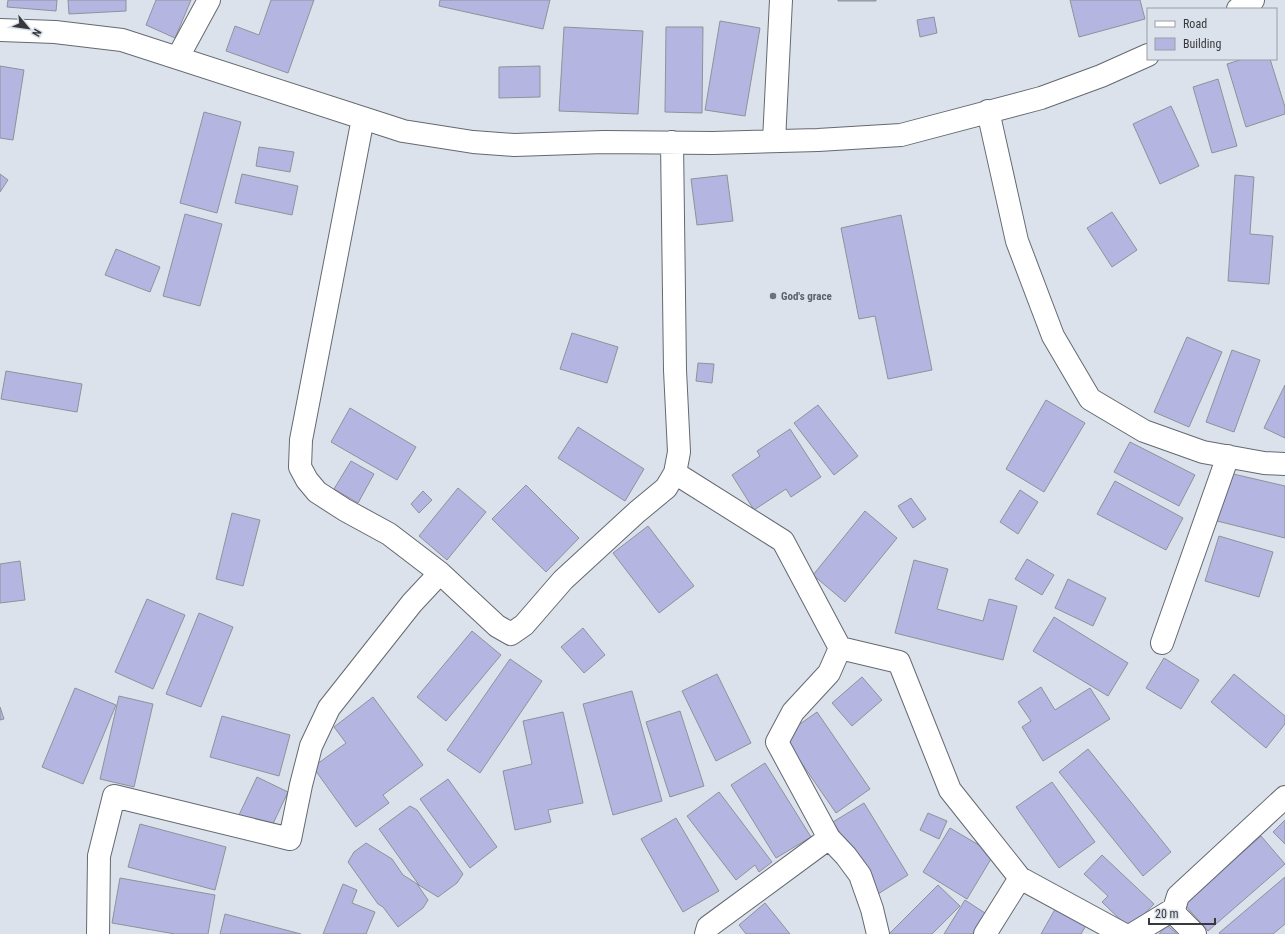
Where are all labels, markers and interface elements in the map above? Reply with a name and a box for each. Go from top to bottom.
north arrow [8,8,48,48]
legend [1147,8,1277,60]
text: Road [1183,17,1207,31]
text: N [29,27,44,39]
text: Building [1183,37,1221,51]
place label: God's grace [781,290,832,303]
marker: God's grace [768,291,778,301]
scale bar [1149,900,1215,926]
text: 20 m [1155,907,1179,921]

